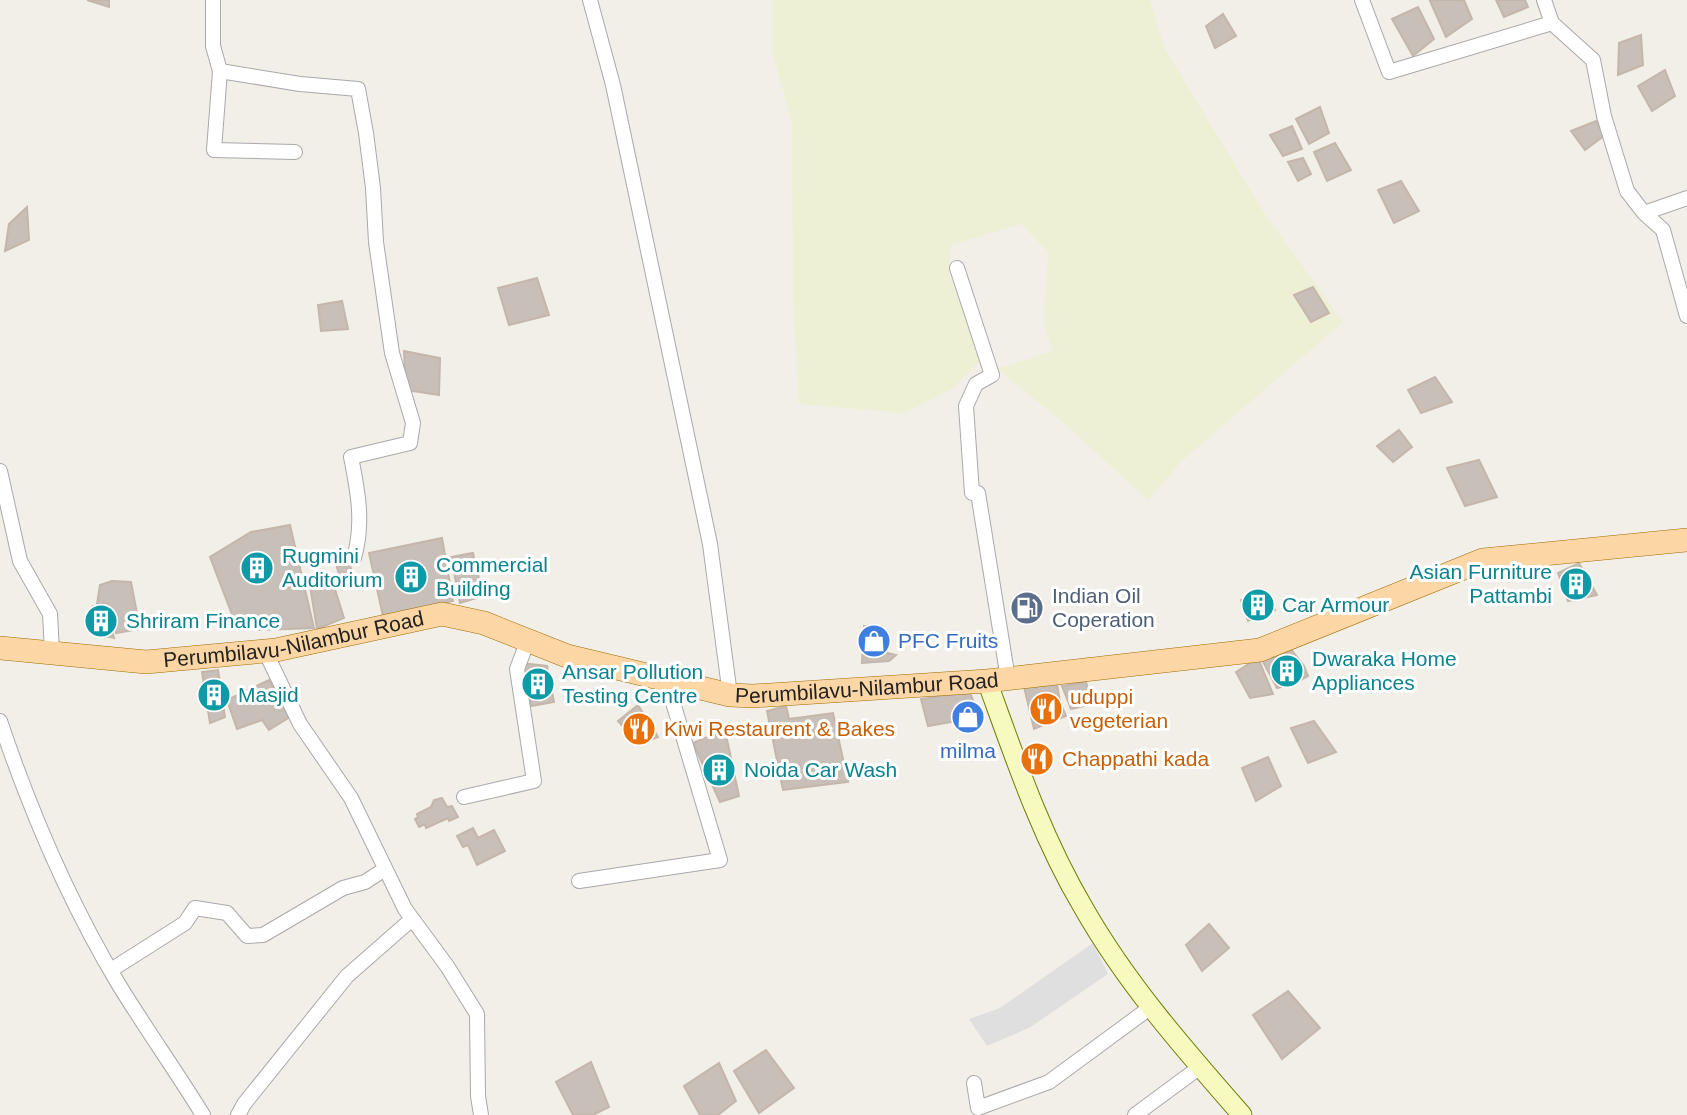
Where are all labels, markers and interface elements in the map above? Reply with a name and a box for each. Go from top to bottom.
place label: Rugmini Auditorium [282,544,382,591]
building icon: Rugmini Auditorium [238,549,276,587]
place label: Commercial Building [436,553,548,600]
building icon: Commercial Building [392,558,430,596]
place label: Asian Furniture Pattambi [1410,560,1552,607]
building icon: Asian Furniture Pattambi [1557,565,1595,603]
place label: Indian Oil Coperation [1052,584,1155,631]
building icon: Car Armour [1239,586,1277,624]
fuel station icon: Indian Oil Coperation [1008,589,1046,627]
place label: Car Armour [1282,593,1389,616]
building icon: Shriram Finance [82,602,120,640]
street label: Perumbilavu-Nilambur Road [162,606,426,671]
place label: Shriram Finance [126,609,280,632]
shop icon: PFC Fruits [855,622,893,660]
place label: PFC Fruits [898,629,998,652]
place label: Dwaraka Home Appliances [1312,647,1457,694]
building icon: Dwaraka Home Appliances [1268,652,1306,690]
place label: Ansar Pollution Testing Centre [562,660,703,707]
building icon: Ansar Pollution Testing Centre [519,665,557,703]
street label: Perumbilavu-Nilambur Road [735,668,1000,707]
building icon: Masjid [195,676,233,714]
place label: Masjid [238,683,299,706]
place label: uduppi vegeterian [1070,685,1168,732]
restaurant icon: uduppi vegeterian [1027,690,1065,728]
shop icon: milma [949,698,987,736]
restaurant icon: Kiwi Restaurent & Bakes [620,710,658,748]
place label: Kiwi Restaurent & Bakes [664,717,895,740]
place label: milma [940,739,996,762]
restaurant icon: Chappathi kada [1018,740,1056,778]
place label: Chappathi kada [1062,747,1209,770]
building icon: Noida Car Wash [700,751,738,789]
place label: Noida Car Wash [744,758,897,781]

